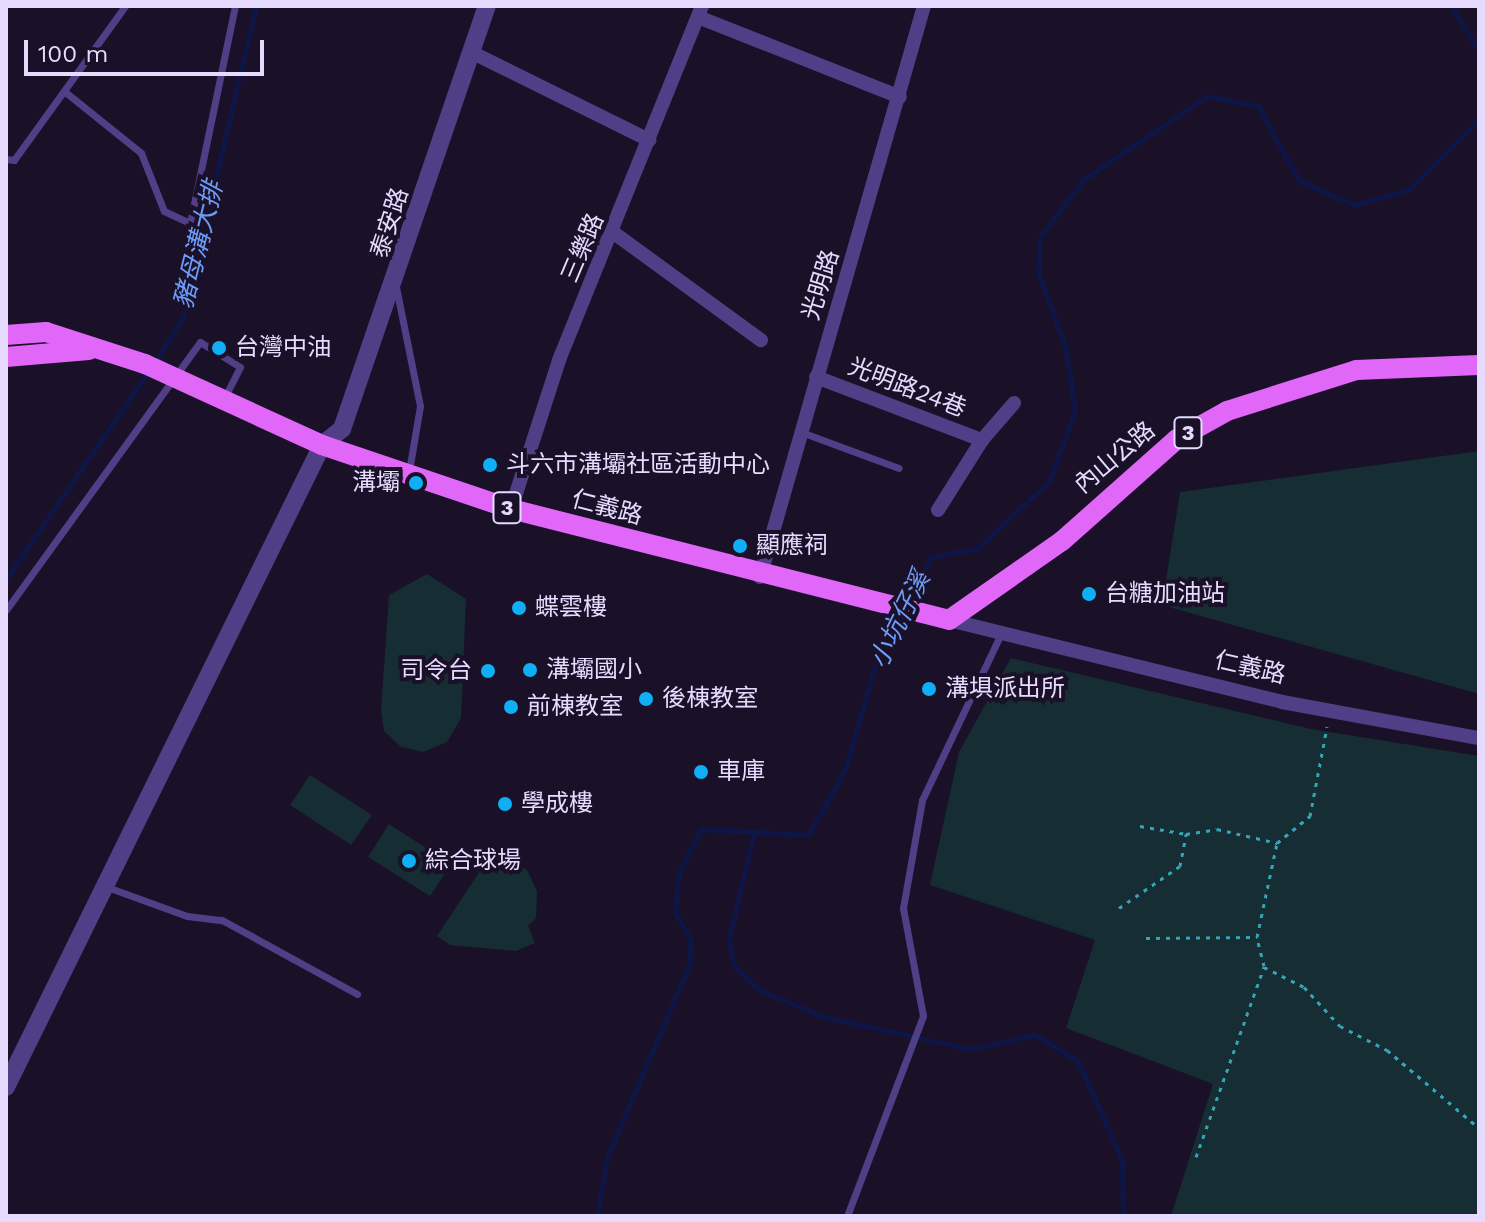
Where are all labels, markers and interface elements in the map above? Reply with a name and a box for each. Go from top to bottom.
scale bar [28,24,268,74]
text: 100 m [38,40,108,68]
water label: 豬母溝大排 [168,178,230,312]
street label: 泰安路 [365,184,415,262]
street label: 三樂路 [556,209,610,287]
street label: 光明路 [797,246,845,324]
place label: 台灣中油 [235,334,331,362]
marker: 台灣中油 [210,339,228,357]
street label: 光明路24巷 [844,352,970,424]
road number: 3 [1172,415,1204,451]
street label: 內山公路 [1069,416,1161,500]
place label: 斗六市溝壩社區活動中心 [506,451,770,479]
marker: 斗六市溝壩社區活動中心 [481,456,499,474]
place label: 溝壩 [352,469,400,497]
marker: 溝壩 [407,474,425,492]
street label: 仁義路 [568,485,646,531]
road number: 3 [491,490,523,526]
place label: 顯應祠 [756,532,828,560]
marker: 顯應祠 [731,537,749,555]
water label: 小坑仔溪 [863,566,937,674]
place label: 台糖加油站 [1105,580,1225,608]
marker: 台糖加油站 [1080,585,1098,603]
place label: 蝶雲樓 [535,594,607,622]
marker: 蝶雲樓 [510,599,528,617]
street label: 仁義路 [1212,646,1288,690]
place label: 溝壩國小 [546,656,642,684]
place label: 司令台 [400,657,472,685]
marker: 溝壩國小 [521,661,539,679]
marker: 司令台 [479,662,497,680]
place label: 溝埧派出所 [945,675,1065,703]
marker: 溝埧派出所 [920,680,938,698]
place label: 後棟教室 [662,685,758,713]
marker: 後棟教室 [637,690,655,708]
place label: 前棟教室 [527,693,623,721]
marker: 前棟教室 [502,698,520,716]
place label: 車庫 [717,758,765,786]
marker: 車庫 [692,763,710,781]
place label: 學成樓 [521,790,593,818]
marker: 學成樓 [496,795,514,813]
place label: 綜合球場 [425,847,521,875]
marker: 綜合球場 [400,852,418,870]

